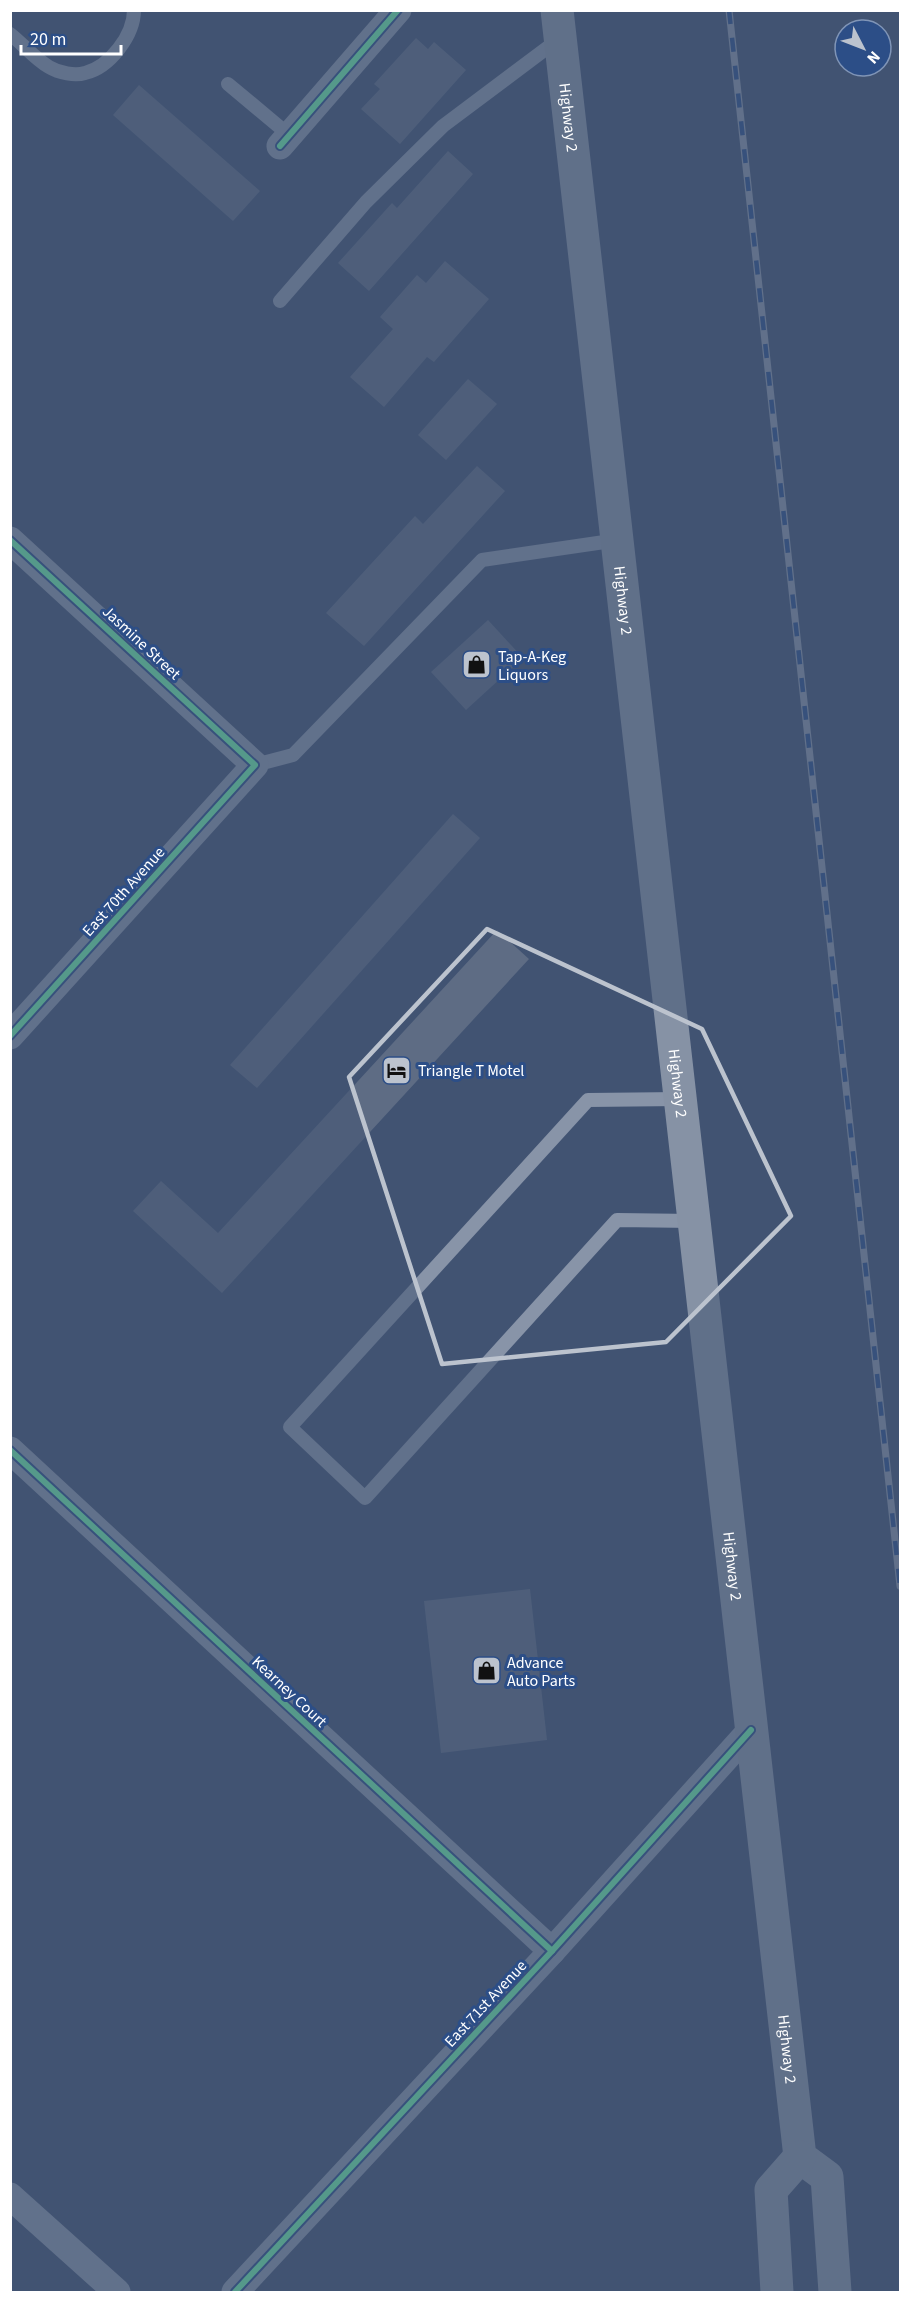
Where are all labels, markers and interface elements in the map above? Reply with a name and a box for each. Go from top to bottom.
scale bar [21,18,122,56]
north arrow [833,18,893,78]
text: 20 m [30,27,66,52]
text: N [862,46,885,69]
street label: Highway 2 [553,82,583,153]
street label: Highway 2 [608,565,638,636]
street label: Jasmine Street [97,601,186,685]
place label: Tap-A-Keg Liquors [498,646,566,686]
shop icon: Tap-A-Keg Liquors [461,649,493,681]
street label: East 70th Avenue [77,842,170,941]
street label: Highway 2 [663,1048,692,1119]
hotel icon: Triangle T Motel [381,1054,413,1086]
place label: Triangle T Motel [418,1060,524,1082]
street label: Highway 2 [717,1531,747,1602]
street label: Kearney Court [247,1651,332,1733]
place label: Advance Auto Parts [507,1652,576,1692]
shop icon: Advance Auto Parts [470,1655,502,1687]
street label: East 71st Avenue [440,1955,532,2052]
street label: Highway 2 [772,2013,802,2085]

